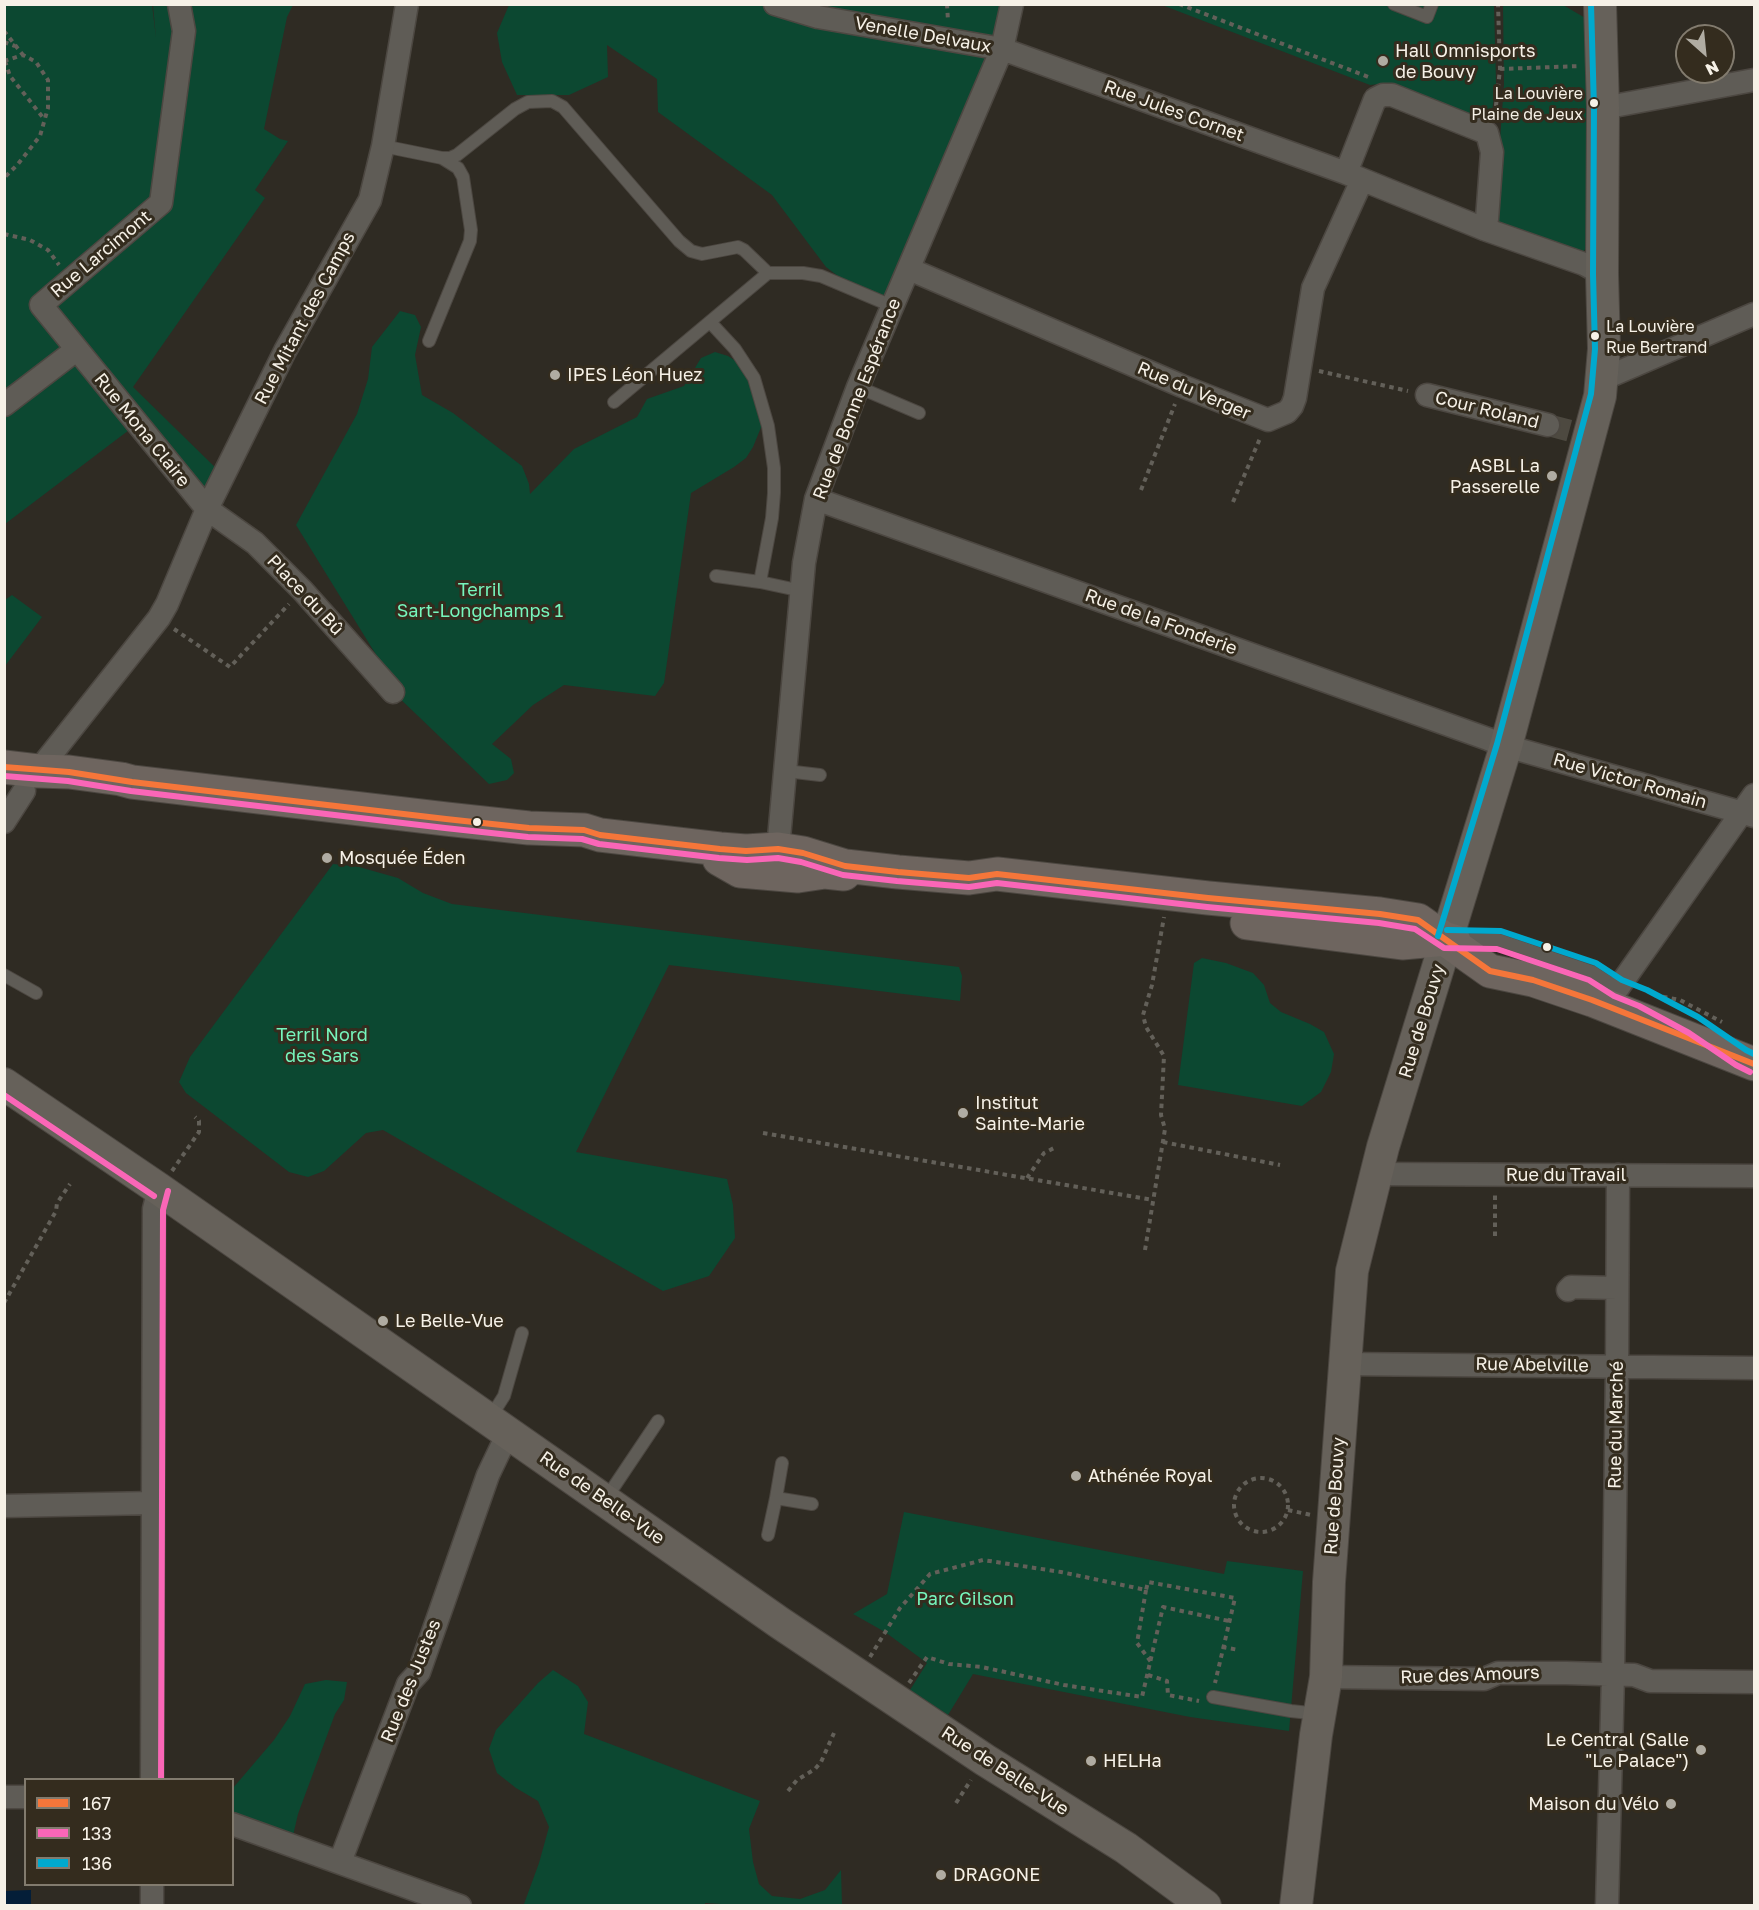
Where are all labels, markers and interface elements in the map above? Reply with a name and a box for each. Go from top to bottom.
street label: Venelle Delvaux [853,12,993,58]
north arrow [1675,24,1735,84]
place label: Hall Omnisports de Bouvy [1395,40,1536,82]
marker: Hall Omnisports de Bouvy [1376,54,1390,68]
text: N [1702,57,1722,80]
street label: Rue Jules Cornet [1101,76,1247,146]
place label: La Louvière Plaine de Jeux [1471,84,1583,122]
marker: La Louvière Plaine de Jeux [1588,97,1600,109]
street label: Rue Larcimont [46,206,156,302]
street label: Rue Mitant des Camps [250,228,360,408]
street label: Rue de Bonne Espérance [809,295,905,503]
place label: La Louvière Rue Bertrand [1606,317,1707,355]
marker: La Louvière Rue Bertrand [1589,330,1601,342]
street label: Rue du Verger [1134,357,1254,425]
place label: IPES Léon Huez [567,364,703,386]
marker: IPES Léon Huez [548,368,562,382]
street label: Rue Mona Claire [90,369,194,491]
street label: Cour Roland [1433,387,1541,433]
place label: ASBL La Passerelle [1450,455,1540,498]
marker: ASBL La Passerelle [1545,469,1559,483]
street label: Place du Bû [262,550,348,640]
park label: Terril Sart-Longchamps 1 [397,579,563,622]
street label: Rue de la Fonderie [1082,584,1240,660]
street label: Rue Victor Romain [1551,749,1709,813]
unlabelled marker [471,816,483,828]
place label: Mosquée Éden [339,847,466,869]
marker: Mosquée Éden [320,851,334,865]
unlabelled marker [1541,941,1553,953]
street label: Rue de Bouvy [1394,961,1450,1081]
park label: Terril Nord des Sars [276,1024,368,1066]
place label: Institut Sainte-Marie [975,1092,1085,1134]
marker: Institut Sainte-Marie [956,1106,970,1120]
street label: Rue du Travail [1506,1164,1626,1186]
place label: Le Belle-Vue [395,1310,504,1332]
marker: Le Belle-Vue [376,1314,390,1328]
street label: Rue Abelville [1475,1353,1589,1377]
street label: Rue du Marché [1604,1361,1628,1489]
street label: Rue de Bouvy [1320,1436,1350,1556]
street label: Rue de Belle-Vue [535,1447,669,1549]
place label: Athénée Royal [1088,1465,1212,1487]
marker: Athénée Royal [1069,1469,1083,1483]
park label: Parc Gilson [916,1588,1014,1610]
street label: Rue des Justes [376,1616,446,1746]
street label: Rue des Amours [1400,1662,1540,1688]
street label: Rue de Belle-Vue [937,1722,1073,1820]
place label: Le Central (Salle "Le Palace") [1546,1729,1689,1772]
marker: Le Central (Salle "Le Palace") [1694,1743,1708,1757]
place label: HELHa [1103,1750,1162,1772]
marker: HELHa [1084,1754,1098,1768]
legend [24,1778,234,1886]
text: 167 [82,1792,111,1814]
place label: Maison du Vélo [1528,1793,1659,1815]
marker: Maison du Vélo [1664,1797,1678,1811]
text: 133 [82,1822,112,1844]
text: 136 [82,1852,112,1874]
place label: DRAGONE [953,1864,1040,1886]
marker: DRAGONE [934,1868,948,1882]

